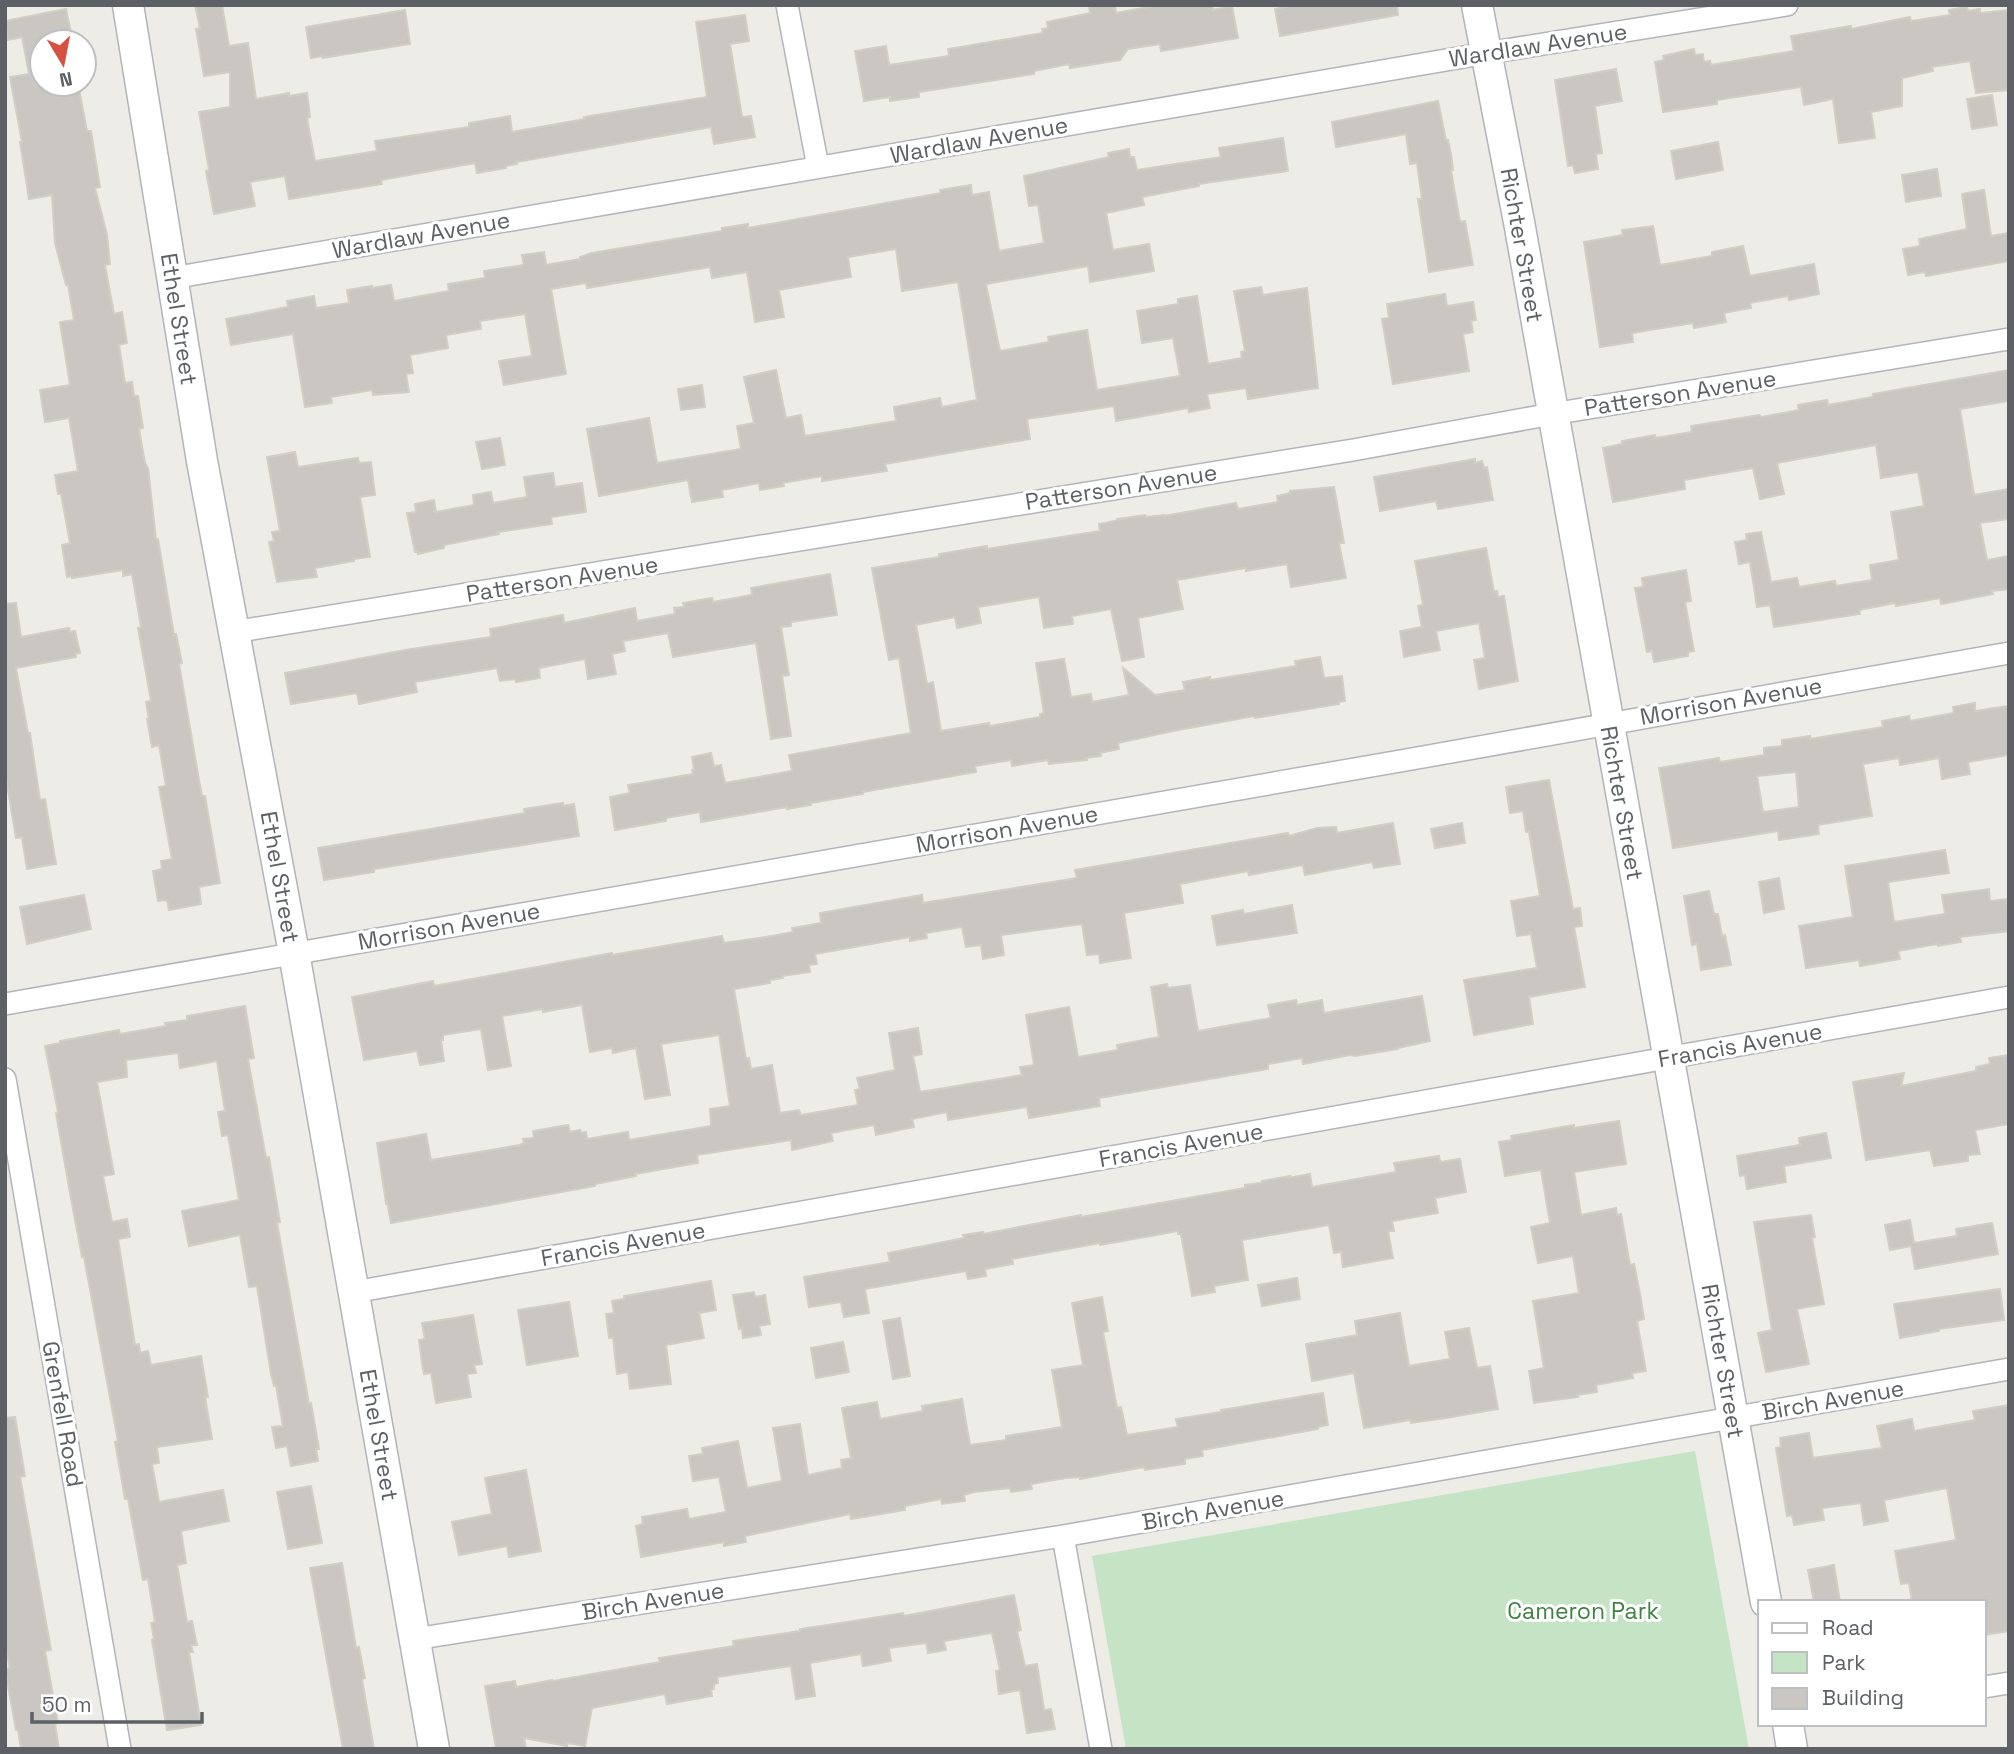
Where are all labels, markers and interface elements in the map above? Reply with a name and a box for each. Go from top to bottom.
street label: Wardlaw Avenue [1447,16,1629,74]
north arrow [28,28,98,98]
text: N [57,66,74,93]
street label: Wardlaw Avenue [888,110,1070,170]
street label: Richter Street [1494,165,1550,325]
street label: Wardlaw Avenue [330,205,512,265]
street label: Ethel Street [154,251,204,387]
street label: Patterson Avenue [1582,363,1778,423]
street label: Patterson Avenue [1023,457,1219,517]
street label: Patterson Avenue [464,549,660,609]
street label: Morrison Avenue [1638,670,1824,732]
street label: Richter Street [1594,723,1650,883]
street label: Morrison Avenue [914,798,1100,860]
street label: Ethel Street [254,809,306,945]
street label: Morrison Avenue [356,895,542,957]
street label: Francis Avenue [1655,1016,1825,1074]
street label: Francis Avenue [1096,1116,1266,1174]
street label: Francis Avenue [538,1215,708,1273]
street label: Richter Street [1695,1281,1751,1441]
street label: Grenfell Road [35,1339,91,1489]
street label: Ethel Street [353,1367,405,1503]
street label: Birch Avenue [1760,1373,1906,1427]
street label: Birch Avenue [1140,1483,1286,1537]
street label: Birch Avenue [580,1575,726,1627]
park label: Cameron Park [1507,1596,1659,1626]
legend [1758,1600,1986,1726]
text: Road [1822,1614,1874,1641]
text: Park [1822,1649,1866,1676]
scale bar [32,1680,201,1724]
text: Building [1822,1684,1904,1711]
text: 50 m [42,1691,92,1718]

